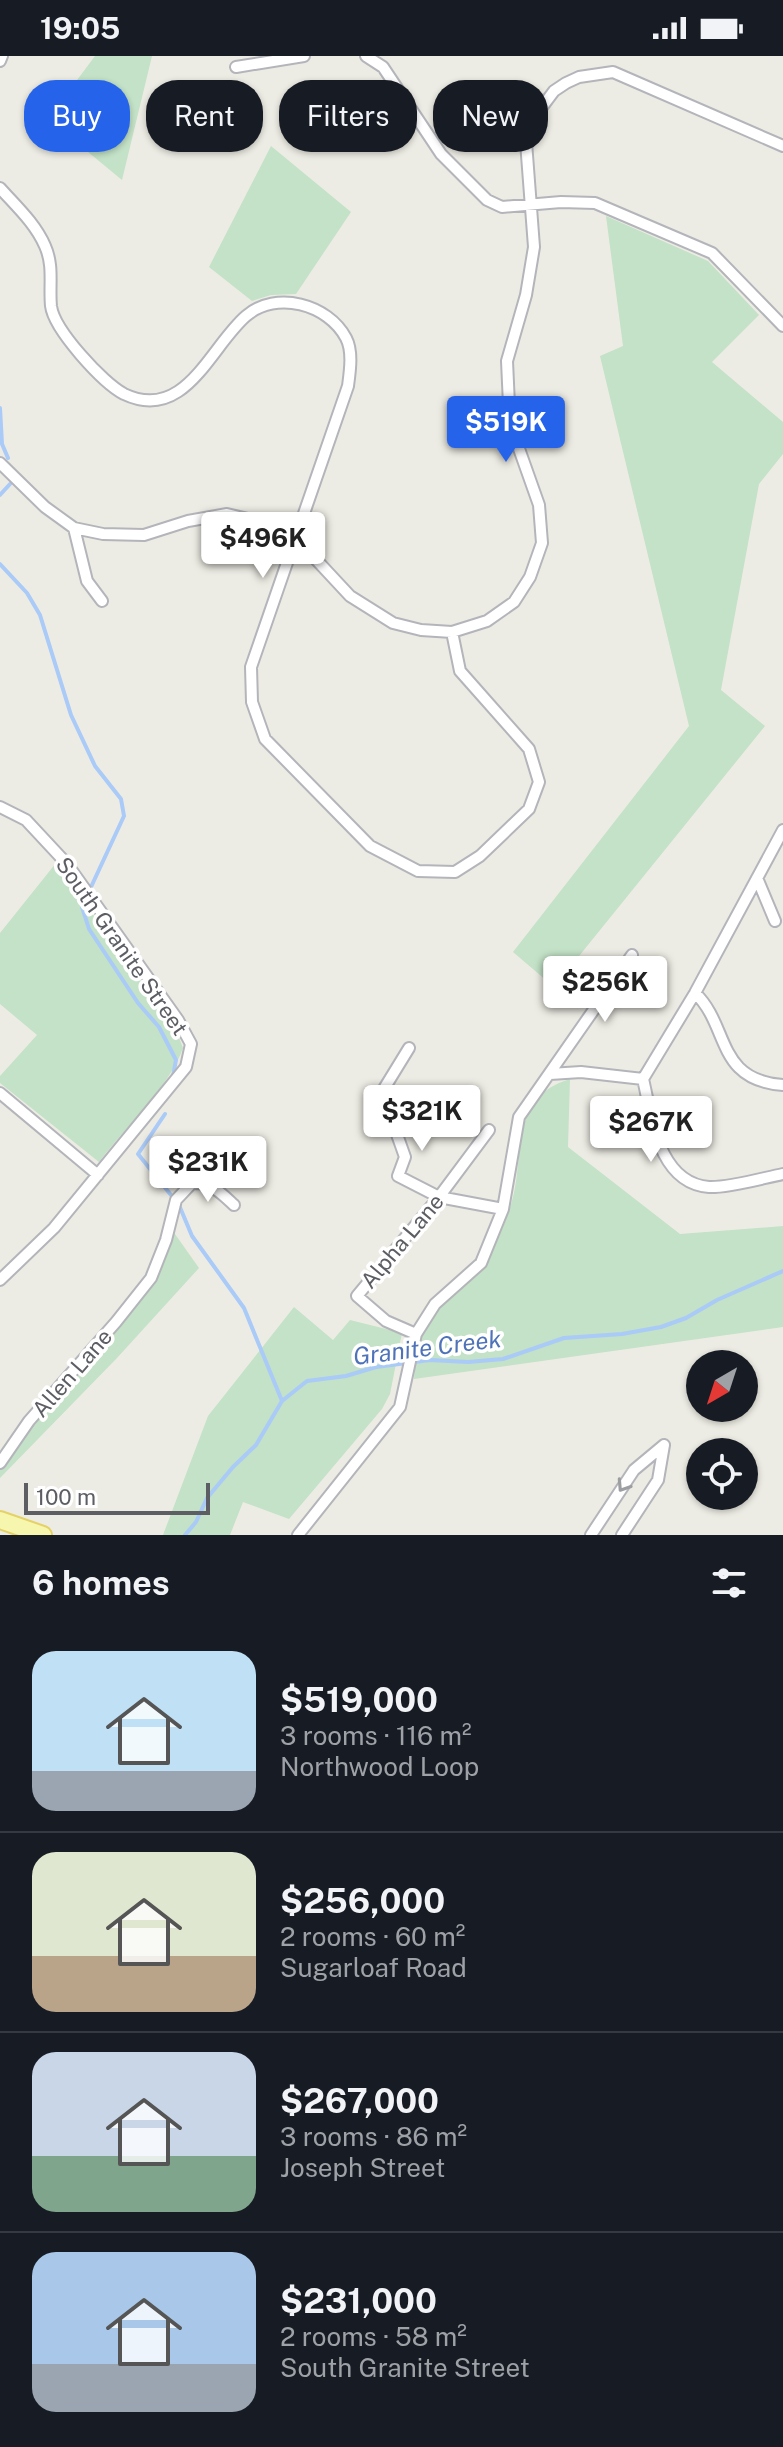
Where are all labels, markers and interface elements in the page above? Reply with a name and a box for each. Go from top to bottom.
text: 19:05 [40,10,120,46]
chip: Buy [24,80,130,152]
chip: Rent [146,80,263,152]
chip: Filters [279,80,417,152]
chip: New [433,80,548,152]
pin: $519K [450,396,562,464]
text: $519K [465,406,547,437]
pin: $496K [207,512,319,580]
text: $496K [219,522,307,553]
street label: South Granite Street [51,852,193,1040]
pin: $256K [549,956,661,1024]
text: $256K [561,966,649,997]
pin: $321K [366,1085,478,1153]
text: $321K [381,1095,463,1126]
pin: $267K [595,1096,707,1164]
text: $267K [608,1106,694,1137]
pin: $231K [152,1136,264,1204]
text: $231K [167,1146,249,1177]
street label: Alpha Lane [355,1189,449,1293]
street label: Allen Lane [27,1324,117,1422]
water label: Granite Creek [351,1324,503,1370]
north arrow [686,1350,758,1422]
map controls [686,1350,758,1510]
button: locate [686,1438,758,1510]
one-way arrow [618,1477,633,1492]
scale bar [24,1479,210,1515]
text: 100 m [36,1484,96,1510]
icon: filters [707,1561,751,1605]
text: 6 homes [32,1563,170,1603]
text: $519,000 [280,1680,438,1720]
icon: home [96,1683,192,1779]
text: 3 rooms · 116 m² [280,1720,472,1751]
text: Northwood Loop [280,1751,479,1782]
text: $256,000 [280,1881,445,1921]
icon: home [96,1884,192,1980]
text: 2 rooms · 60 m² [280,1921,465,1952]
text: Sugarloaf Road [280,1952,467,1983]
text: $267,000 [280,2081,439,2121]
icon: home [96,2084,192,2180]
text: 3 rooms · 86 m² [280,2121,467,2152]
text: Joseph Street [280,2152,445,2183]
text: $231,000 [280,2281,437,2321]
icon: home [96,2284,192,2380]
text: 2 rooms · 58 m² [280,2321,467,2352]
text: South Granite Street [280,2352,530,2383]

